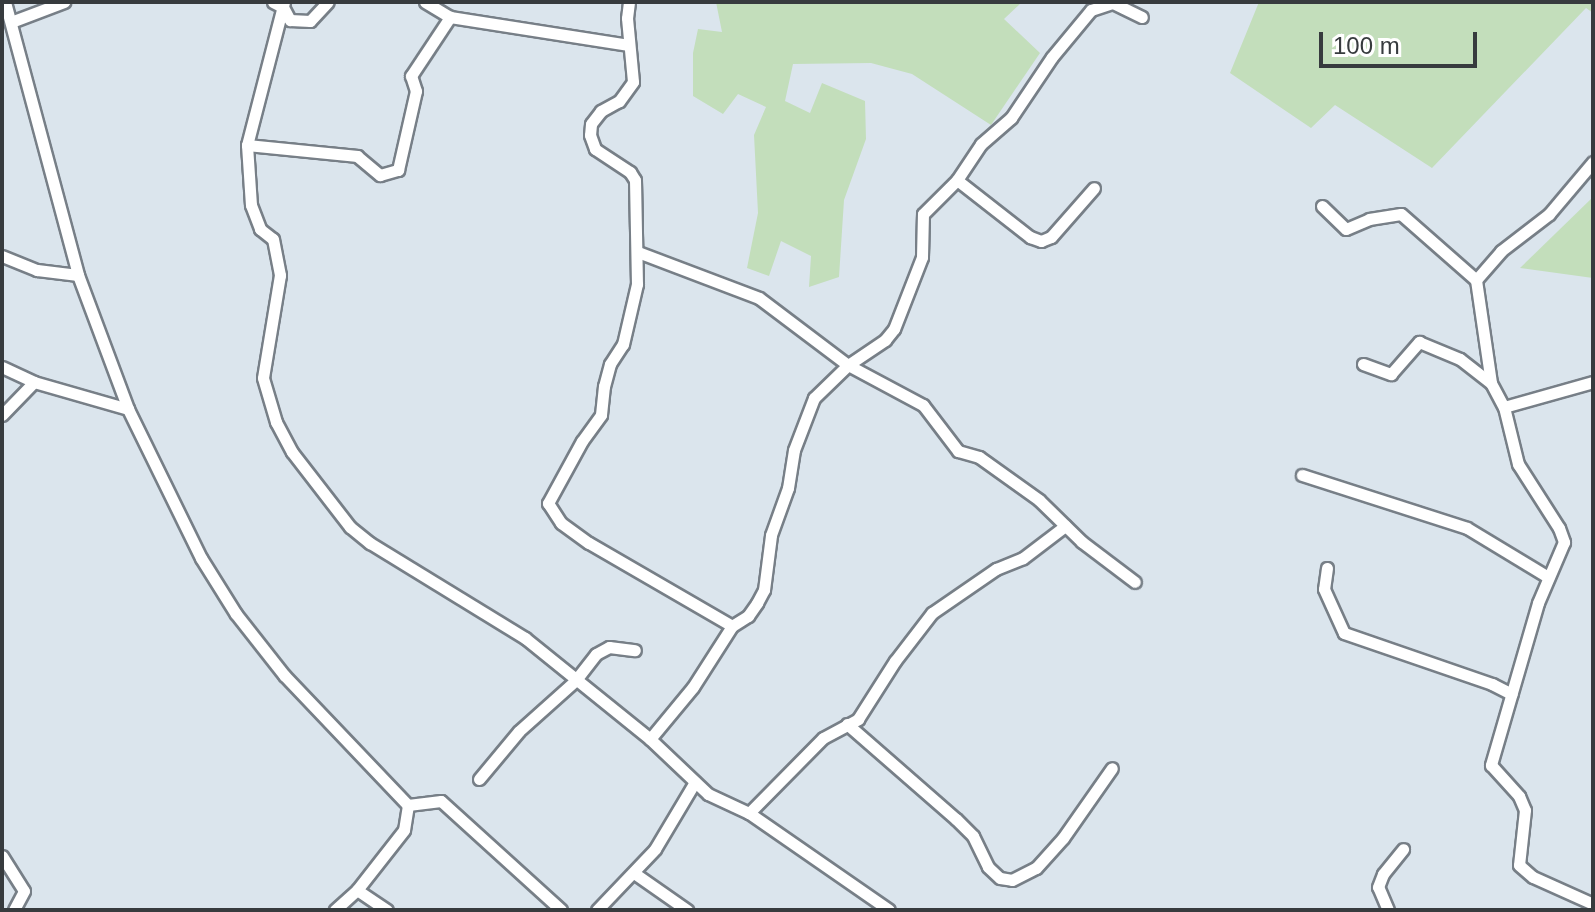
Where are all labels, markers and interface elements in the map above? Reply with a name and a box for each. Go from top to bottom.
scale bar [1323,16,1481,66]
text: 100 m [1333,32,1400,59]

